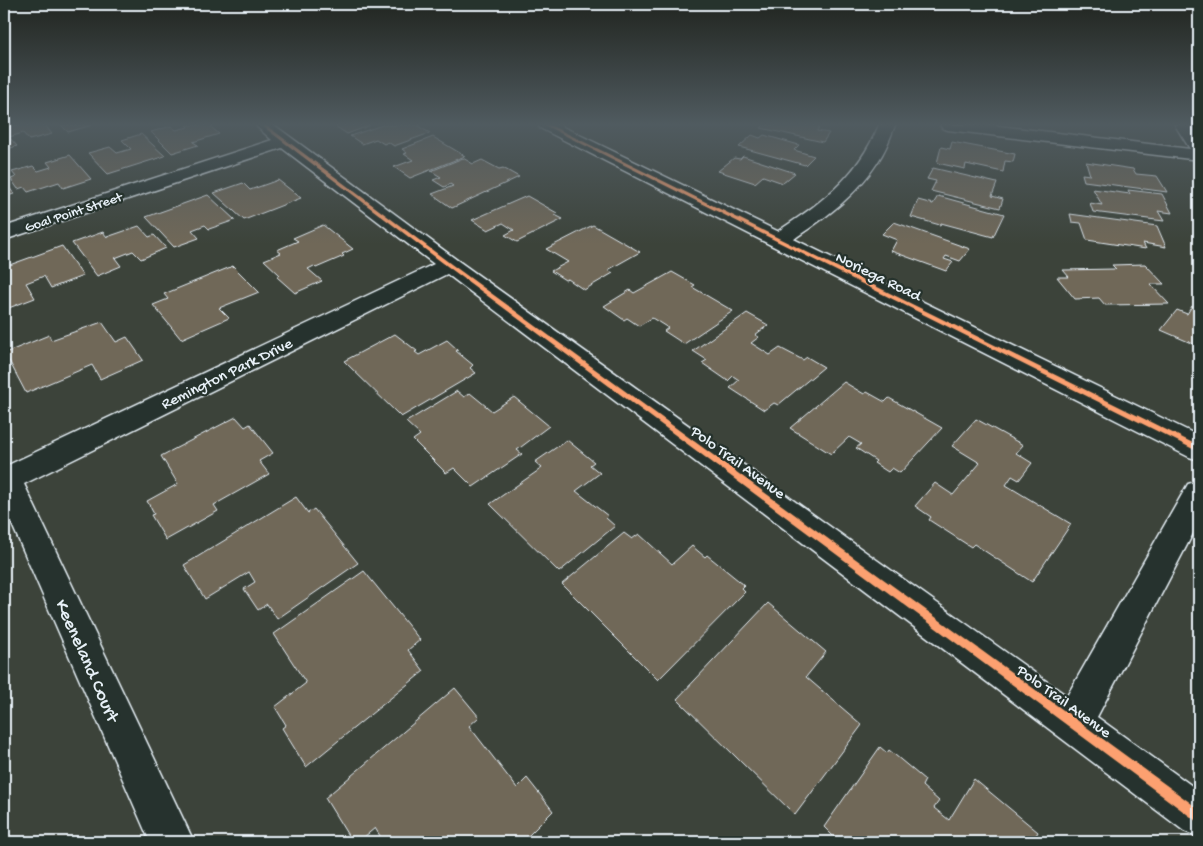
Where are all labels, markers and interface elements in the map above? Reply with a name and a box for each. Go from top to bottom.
street label: Goal Point Street [23,189,126,237]
street label: Noriega Road [832,249,925,308]
street label: Remington Park Drive [159,335,297,415]
street label: Polo Trail Avenue [685,423,789,505]
street label: Keeneland Court [48,597,124,728]
street label: Polo Trail Avenue [1011,662,1115,744]

